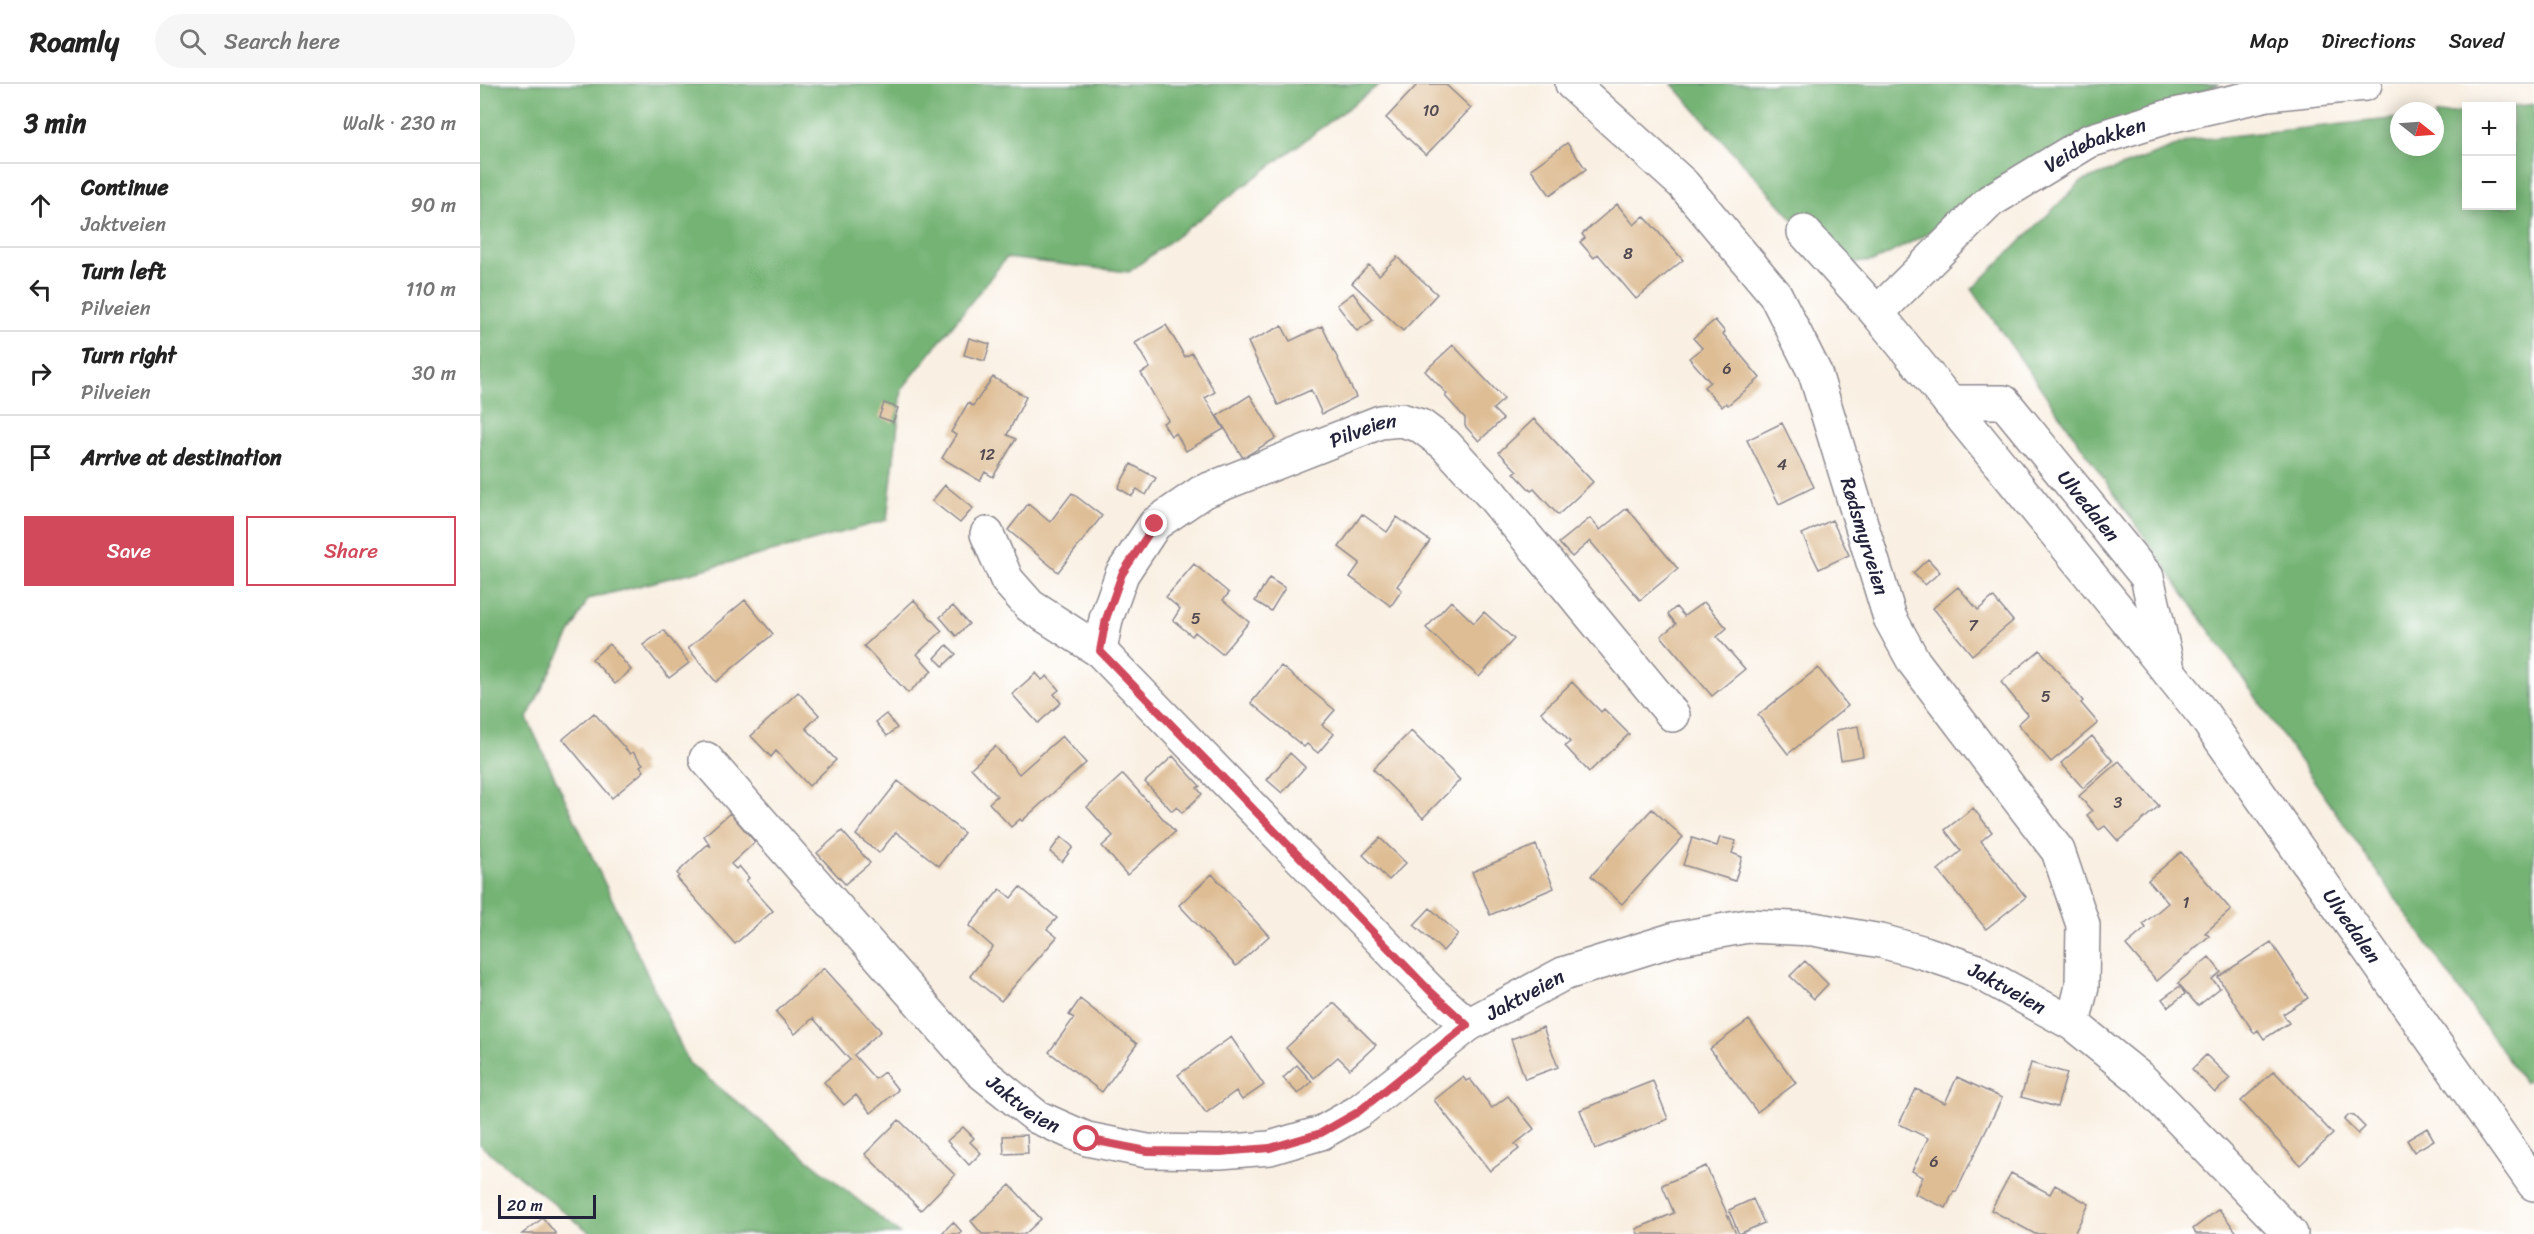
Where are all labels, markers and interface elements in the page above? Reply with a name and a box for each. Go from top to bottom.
search box [155,14,575,68]
text: Roamly [30,17,119,66]
text: Search here [224,22,340,61]
text: Map [2250,22,2288,60]
text: Directions [2321,22,2416,60]
text: Saved [2449,22,2504,60]
icon: search [176,25,209,58]
house number: 10 [1423,96,1439,125]
text: 3 min [24,100,86,146]
north arrow [2390,102,2444,156]
map controls [2462,102,2516,210]
button: + [2462,102,2516,156]
text: Walk · 230 m [343,106,456,141]
street label: Veidebakken [2037,107,2151,182]
button: − [2462,156,2516,210]
text: Continue [81,168,169,207]
text: 90 m [411,188,456,223]
icon: ahead [24,189,57,222]
text: Jaktveien [81,207,166,242]
house number: 8 [1623,239,1633,268]
text: Turn left [81,252,166,291]
text: 110 m [406,272,456,307]
icon: left [24,273,57,306]
text: Pilveien [81,291,151,326]
text: Turn right [81,336,176,375]
house number: 6 [1722,354,1732,383]
text: 30 m [412,356,456,391]
icon: right [24,357,57,390]
text: Pilveien [81,375,151,410]
street label: Pilveien [1324,403,1398,458]
text: Arrive at destination [81,438,282,477]
house number: 12 [979,440,995,469]
icon: arrive [24,441,57,474]
house number: 4 [1777,450,1787,479]
street label: Ulvedalen [2048,462,2129,550]
street label: Rødsmyrveien [1830,473,1900,600]
route end [1141,510,1167,536]
button: Save [24,516,234,586]
button: Share [246,516,456,586]
house number: 5 [1191,604,1201,633]
house number: 7 [1968,611,1978,640]
house number: 5 [2041,682,2051,711]
house number: 3 [2114,788,2123,817]
street label: Ulvedalen [2313,881,2391,971]
house number: 1 [2183,888,2190,917]
street label: Jaktveien [1963,951,2053,1024]
street label: Jaktveien [1478,959,1571,1030]
street label: Jaktveien [978,1065,1066,1143]
route start [1073,1125,1099,1151]
house number: 6 [1929,1147,1939,1176]
text: 20 m [507,1191,543,1220]
scale bar [498,1192,596,1220]

